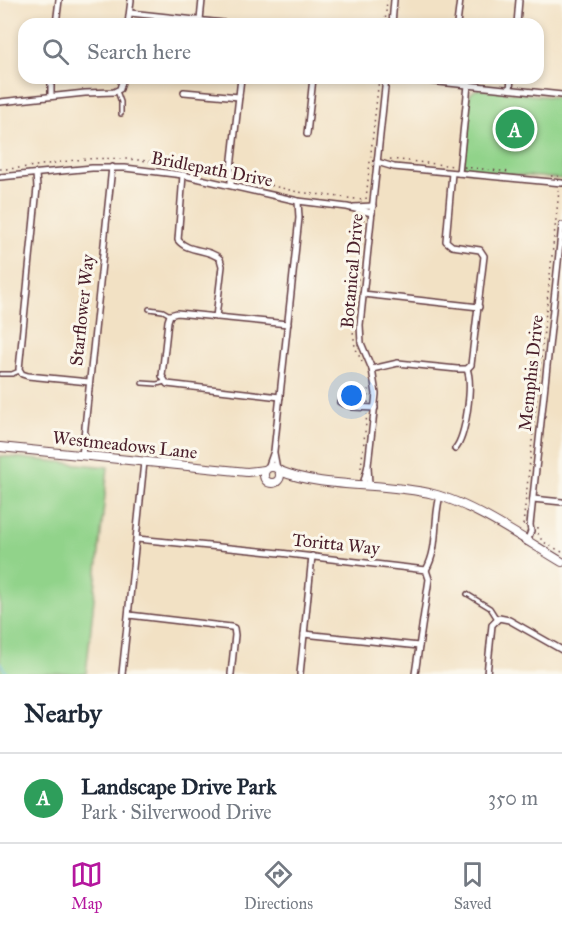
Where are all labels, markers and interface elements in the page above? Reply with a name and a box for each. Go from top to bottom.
search box [18,18,544,84]
icon: search [39,35,72,68]
text: Search here [87,38,191,65]
pin: A [496,106,534,152]
street label: Bridlepath Drive [149,146,275,192]
street label: Botanical Drive [336,213,368,329]
street label: Starflower Way [65,253,99,367]
street label: Memphis Drive [514,314,548,432]
your location [337,381,366,410]
street label: Westmeadows Lane [51,426,199,464]
street label: Toritta Way [291,528,381,560]
text: Nearby [24,697,102,729]
text: Landscape Drive Park [81,773,276,800]
text: A [37,786,50,810]
text: 350 m [488,786,538,810]
text: Park · Silverwood Drive [81,800,272,824]
tab: Map [70,858,103,913]
tab: Directions [244,858,313,913]
tab: Saved [454,858,492,913]

